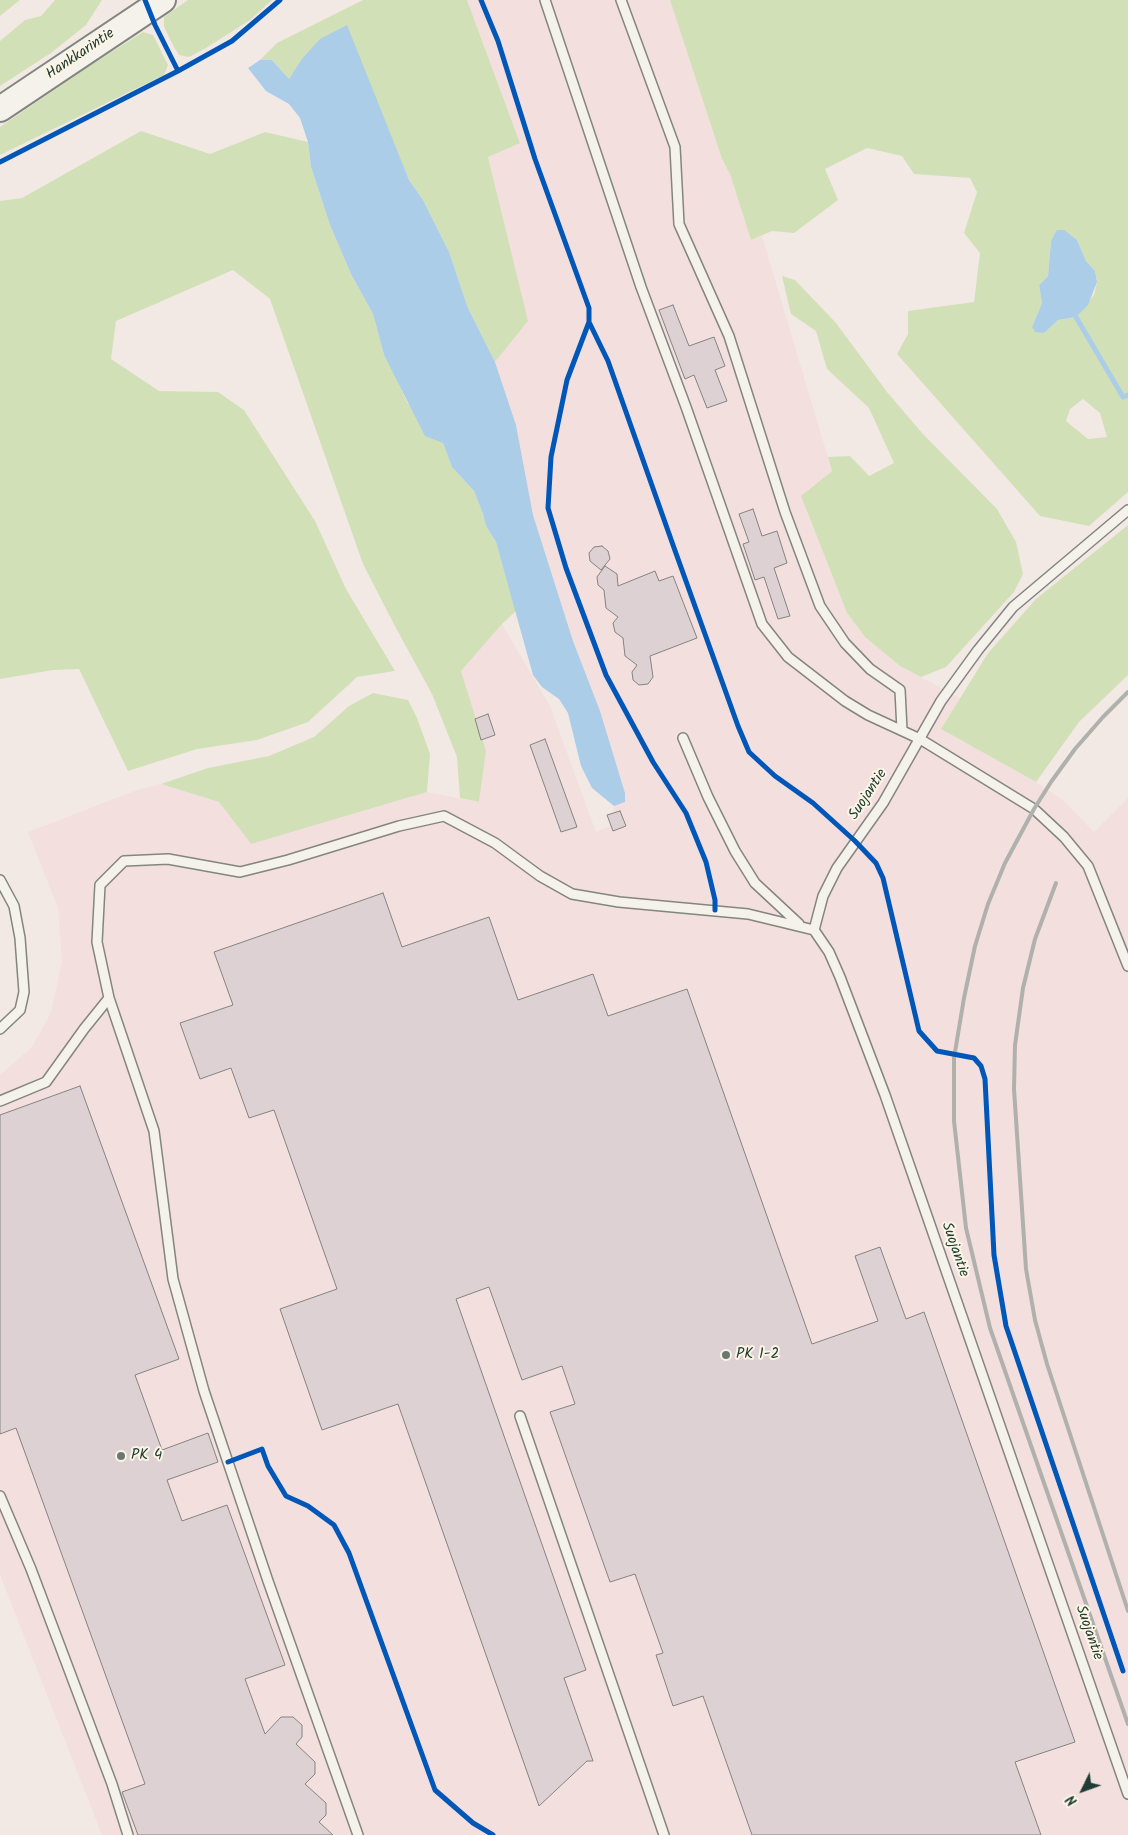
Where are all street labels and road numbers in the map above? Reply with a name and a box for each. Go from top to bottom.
street label: Hankkarintie [43,25,119,85]
street label: Suojantie [846,766,892,824]
street label: Suojantie [936,1220,972,1280]
street label: Suojantie [1070,1603,1106,1663]

